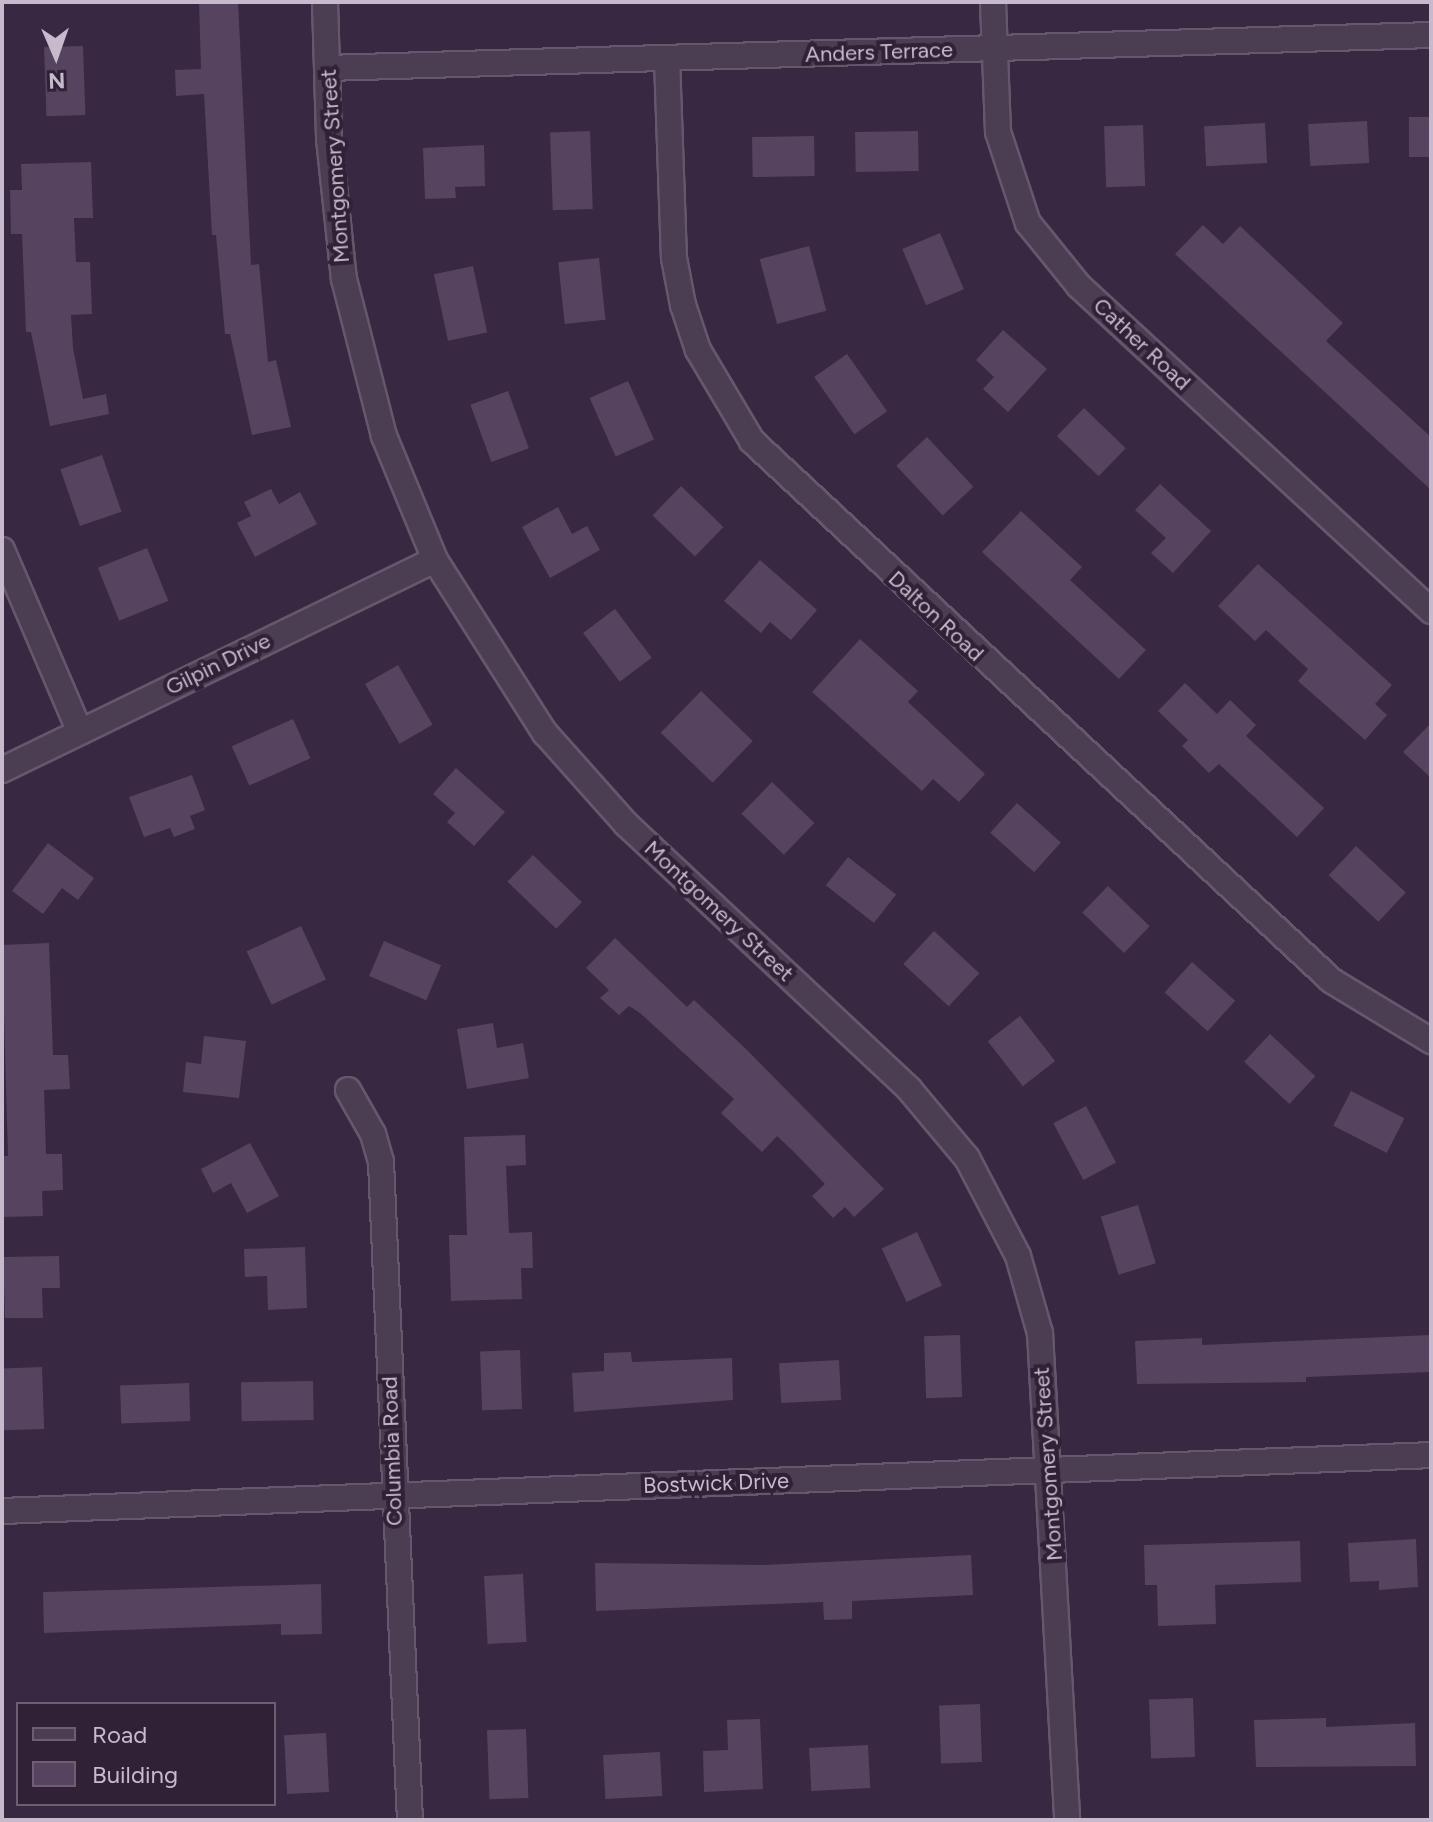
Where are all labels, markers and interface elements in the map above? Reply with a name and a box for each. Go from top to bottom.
north arrow [16,16,96,96]
street label: Anders Terrace [805,36,953,68]
text: N [48,67,66,94]
street label: Montgomery Street [315,68,355,264]
street label: Cather Road [1088,292,1196,396]
street label: Dalton Road [883,565,989,667]
street label: Gilpin Drive [161,627,275,701]
street label: Montgomery Street [639,835,799,987]
street label: Montgomery Street [1028,1366,1068,1562]
street label: Columbia Road [376,1376,408,1526]
street label: Bostwick Drive [643,1467,789,1499]
legend [16,1702,276,1806]
text: Road [92,1720,147,1749]
text: Building [92,1760,178,1789]

